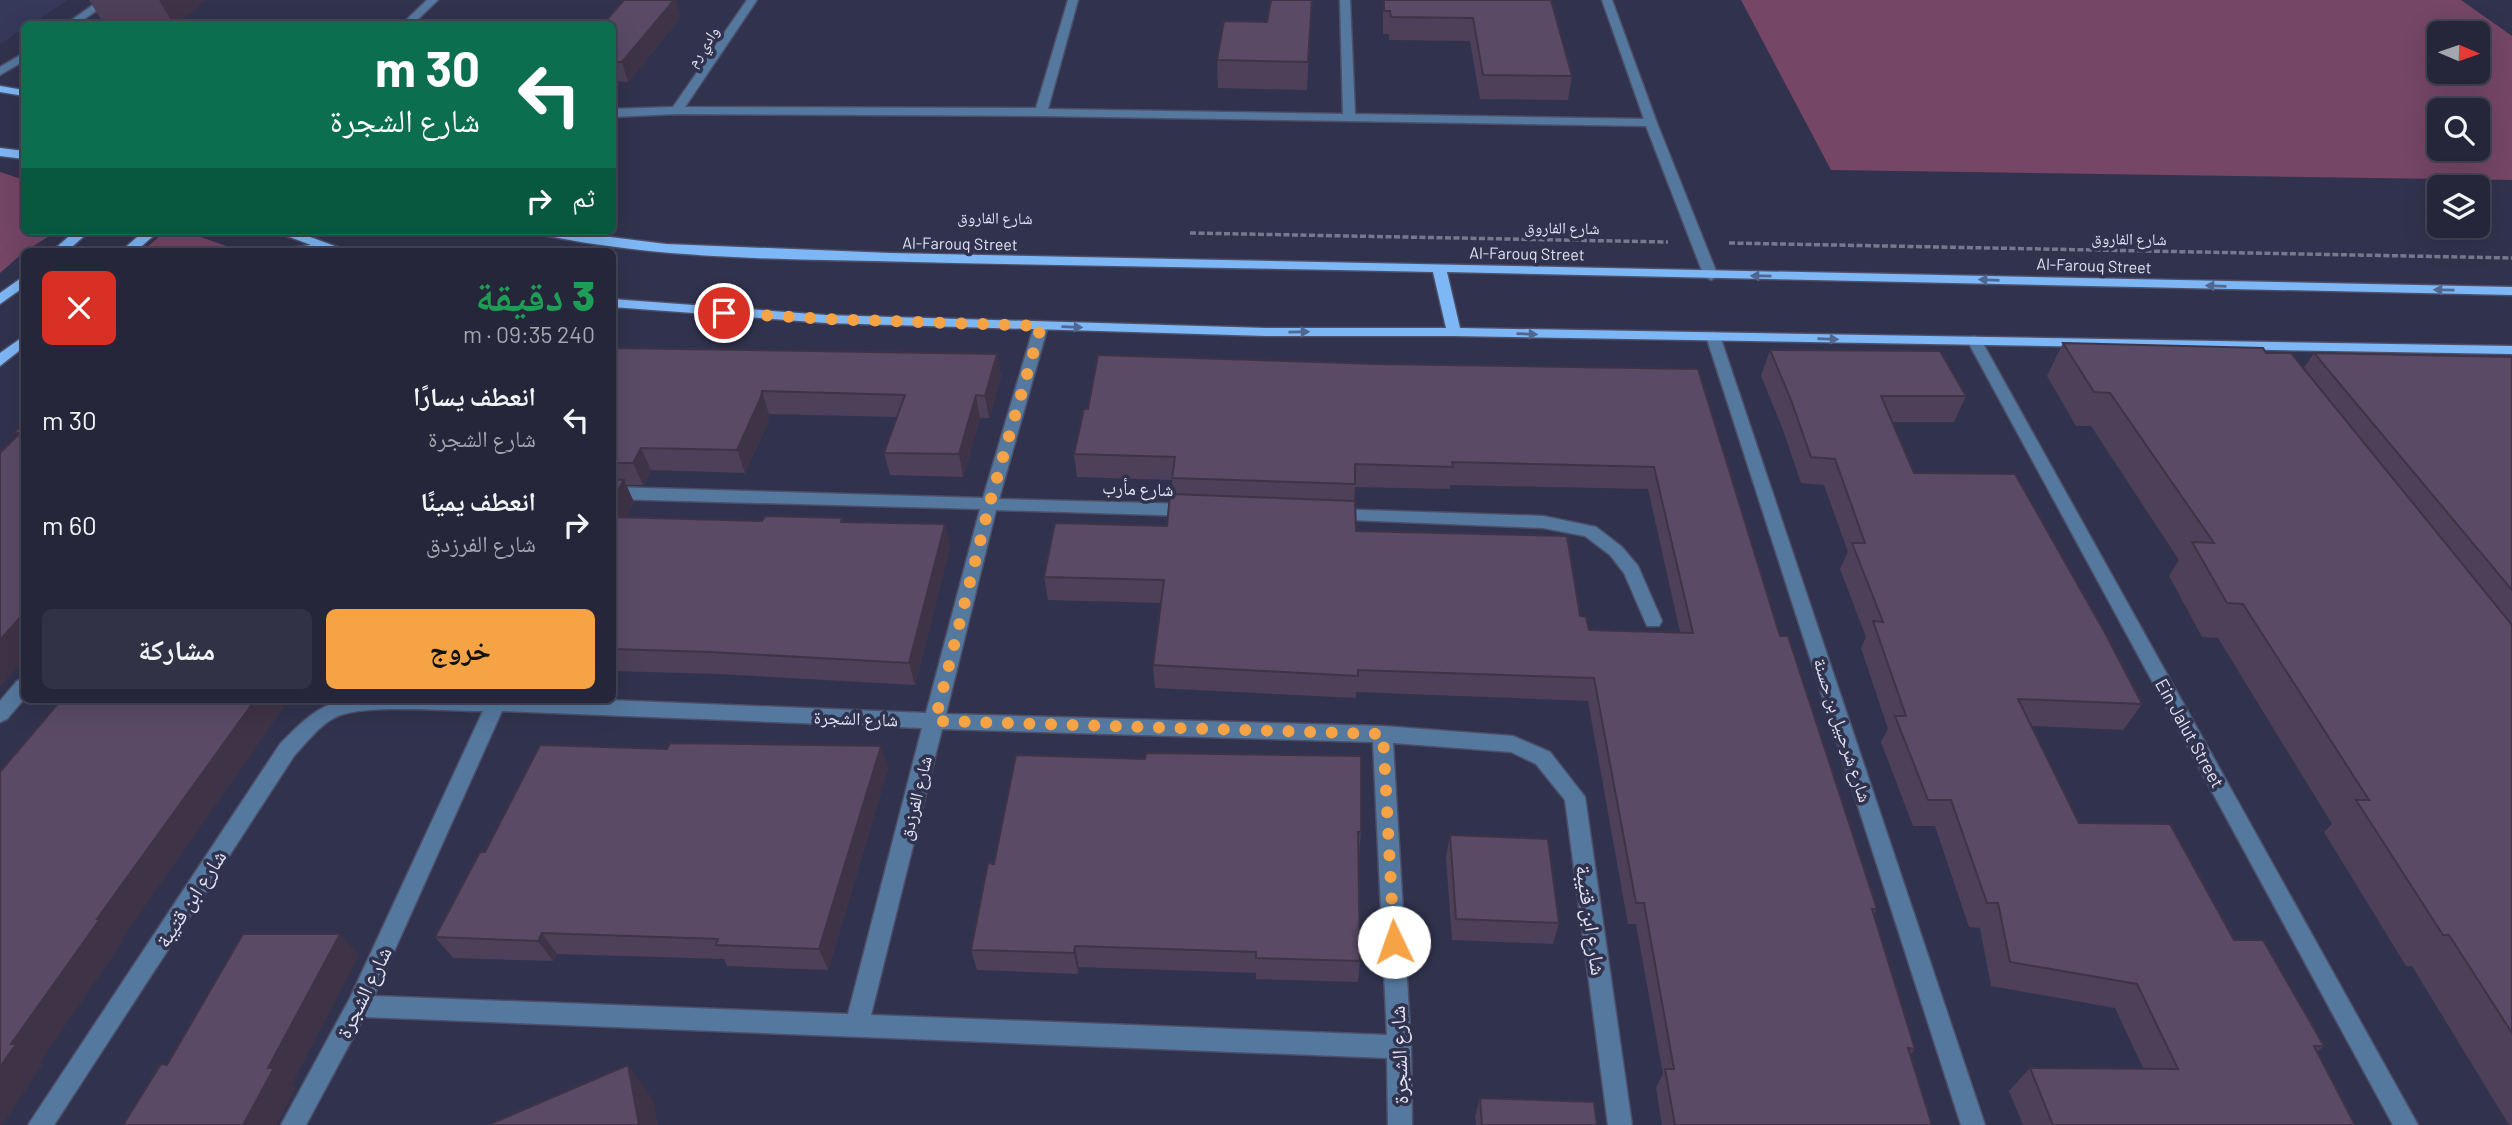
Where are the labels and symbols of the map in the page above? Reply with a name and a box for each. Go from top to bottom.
north arrow [2427,21,2490,84]
street label: وادي رم [682,22,726,72]
street label: شارع الفاروق [957,207,1033,229]
street label: شارع الفاروق [1524,217,1600,239]
street label: شارع الفاروق [2091,228,2167,250]
street label: Al-Farouq Street [902,232,1018,254]
street label: Al-Farouq Street [1469,242,1585,264]
street label: Al-Farouq Street [2036,253,2152,277]
one-way arrow [1750,271,1772,282]
one-way arrow [1978,274,2000,286]
one-way arrow [2205,281,2227,292]
pin [694,283,754,343]
one-way arrow [2433,284,2455,296]
one-way arrow [1061,321,1083,332]
one-way arrow [1289,326,1311,338]
one-way arrow [1516,328,1538,340]
one-way arrow [1817,334,1839,345]
street label: شارع مأرب [1102,476,1174,501]
street label: شارع شرحبيل بن حسنة [1808,655,1877,805]
street label: Ein Jalut Street [2151,675,2229,791]
street label: شارع الشجرة [813,706,899,731]
street label: شارع الفرزدق [894,754,937,843]
street label: شارع ابن قتيبة [149,845,232,952]
street label: شارع ابن قتيبة [1570,863,1612,977]
position arrow [1357,905,1431,979]
street label: شارع الشجرة [330,942,398,1043]
street label: شارع الشجرة [1384,1005,1414,1105]

